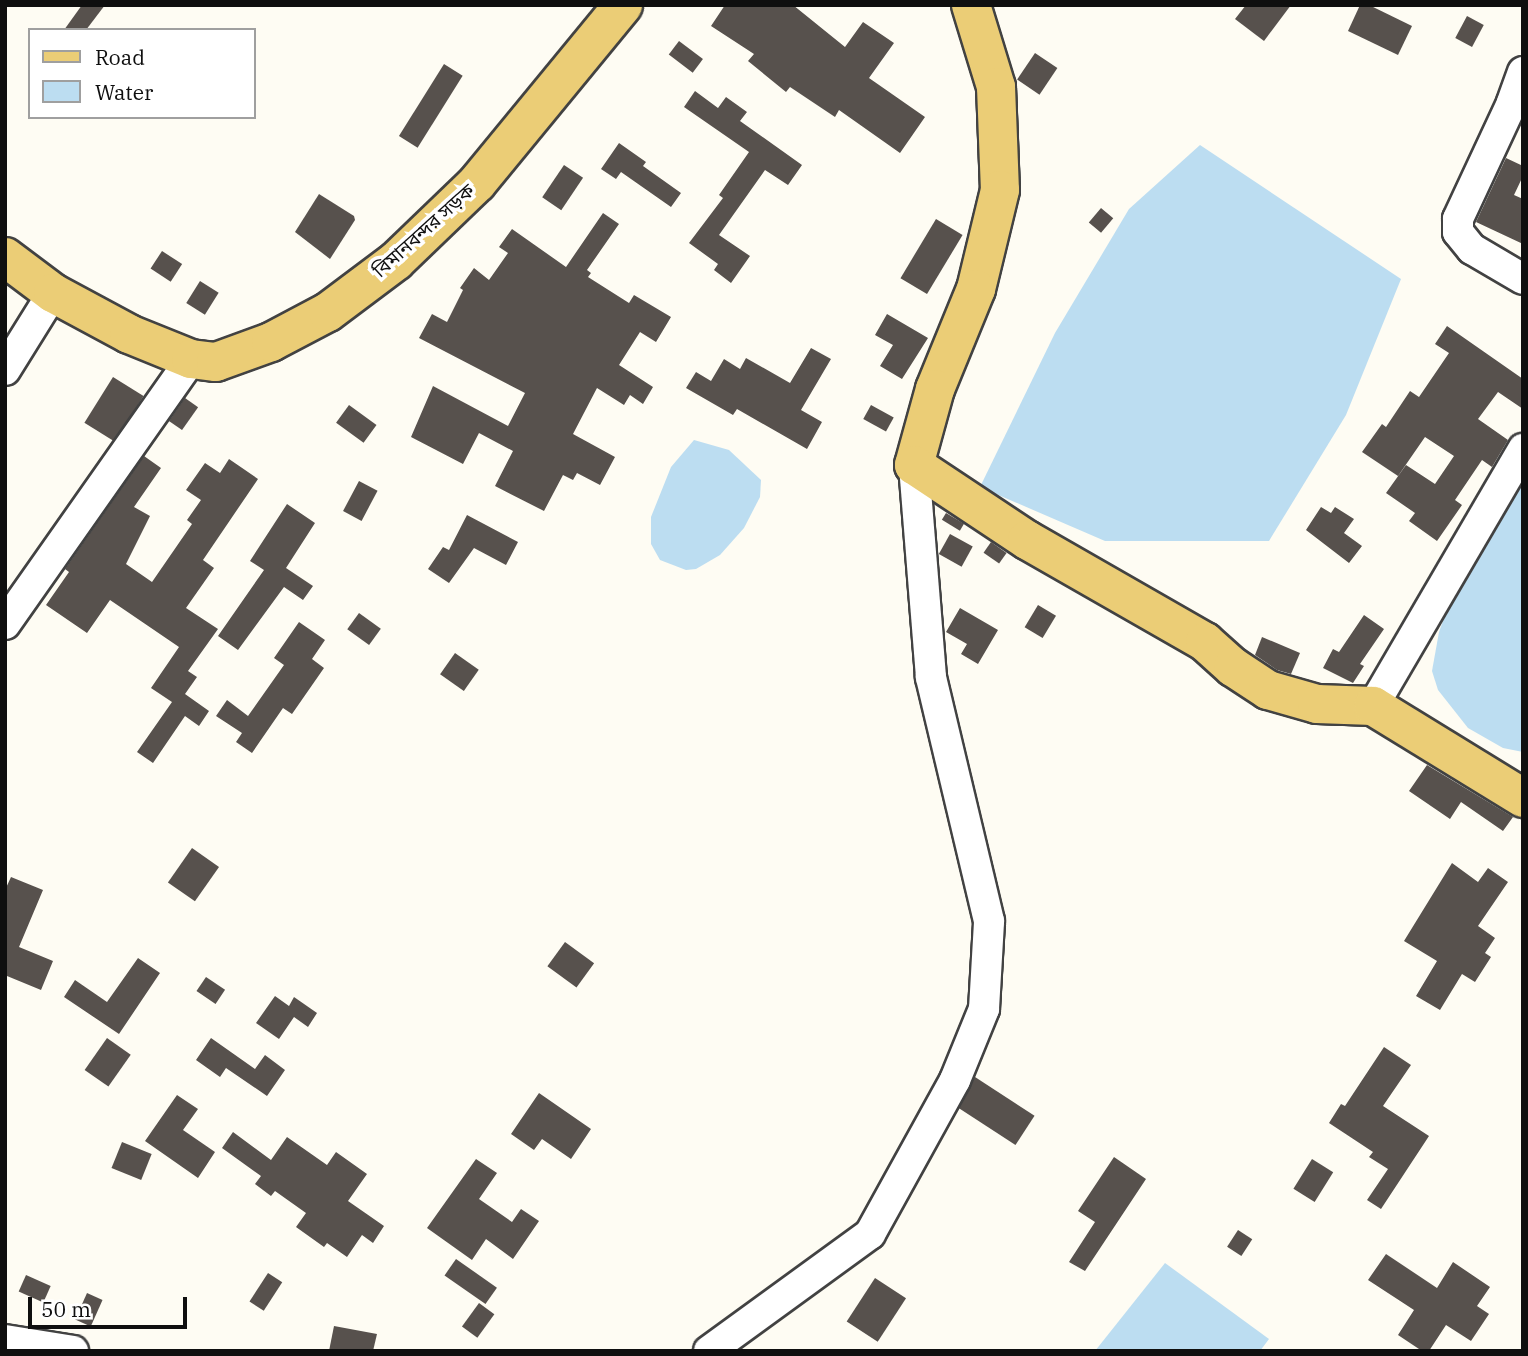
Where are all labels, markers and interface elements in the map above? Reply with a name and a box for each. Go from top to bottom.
legend [28,28,256,119]
text: Road [95,43,145,71]
text: Water [95,78,153,106]
street label: বিমানবন্দর সড়ক [369,180,479,282]
scale bar [32,1282,191,1326]
text: 50 m [41,1295,91,1323]

